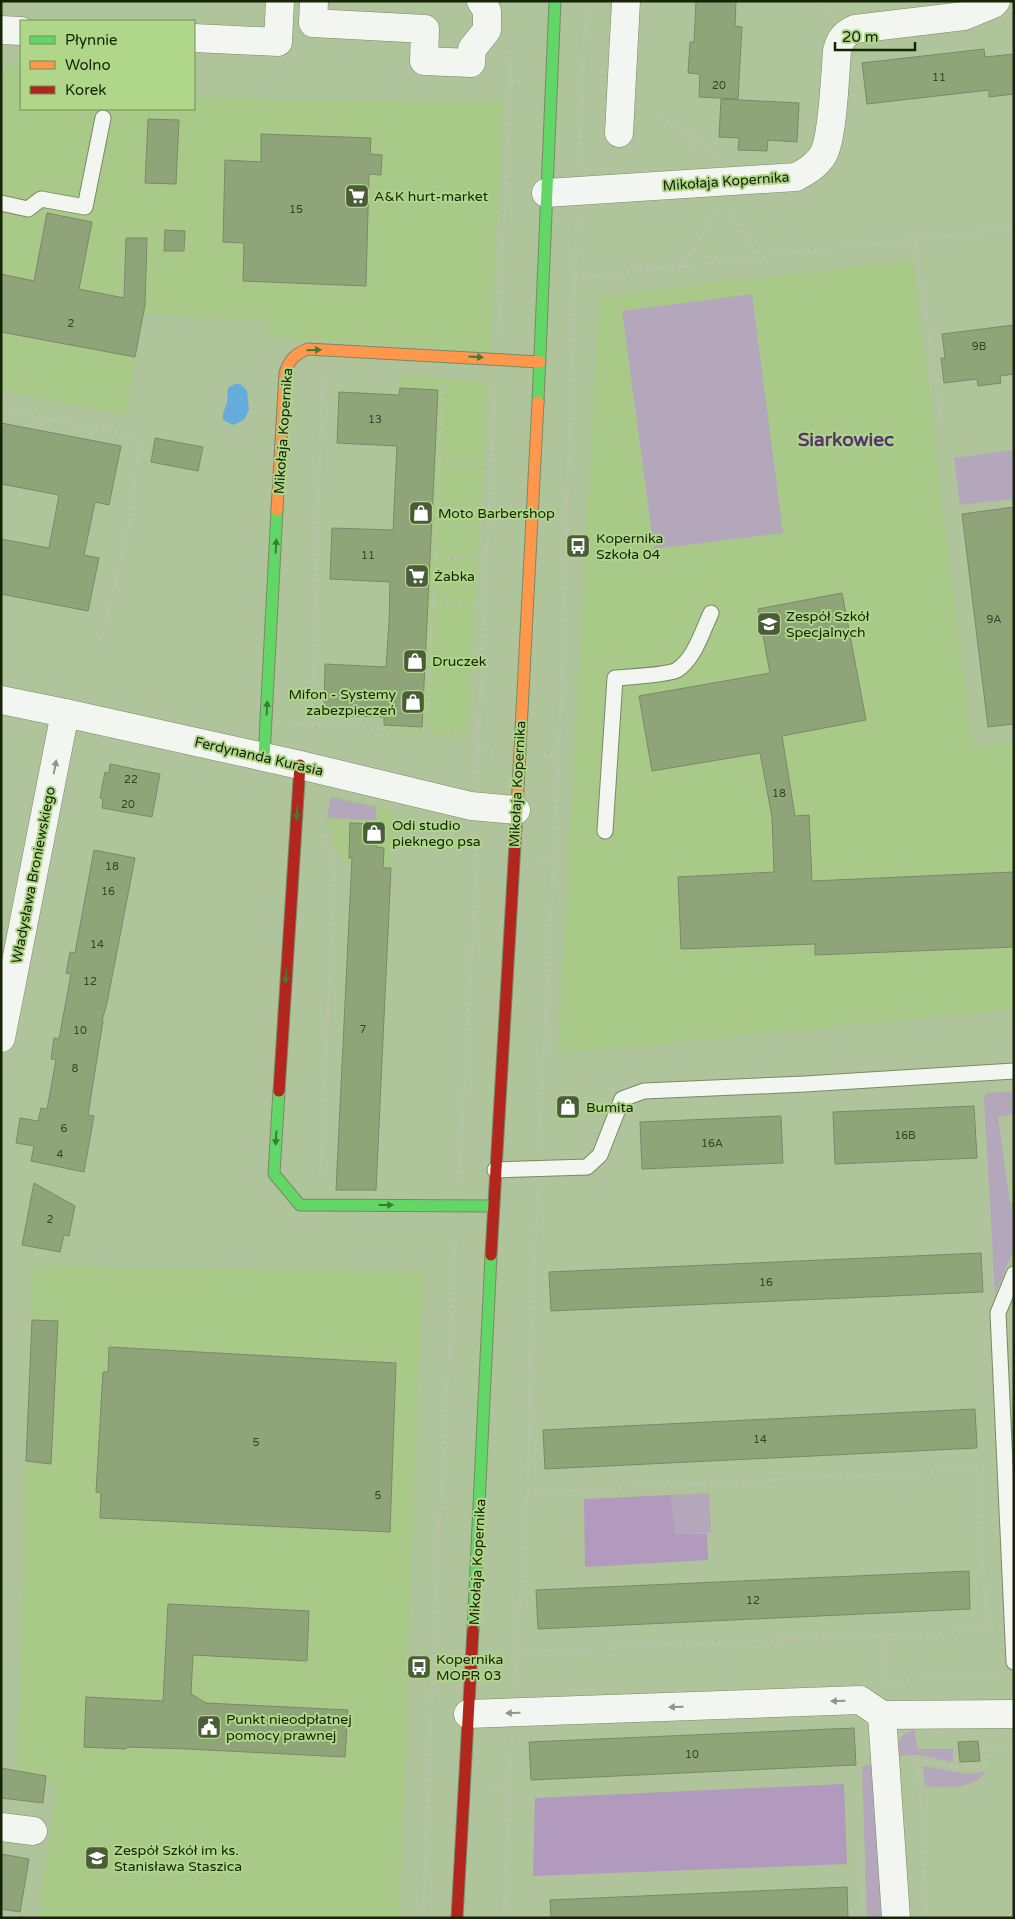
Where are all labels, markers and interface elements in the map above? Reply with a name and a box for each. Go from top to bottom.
legend [20,20,195,110]
scale bar [835,20,915,52]
text: 20 m [842,28,879,46]
text: Płynnie [65,31,118,49]
text: Wolno [65,56,111,74]
house number: 11 [932,71,946,84]
house number: 20 [712,79,726,92]
text: Korek [65,81,106,99]
street label: Mikołaja Kopernika [662,169,790,194]
supermarket icon: A&K hurt-market [344,183,370,209]
place label: A&K hurt-market [374,188,489,205]
house number: 15 [289,203,303,216]
house number: 2 [68,317,75,330]
house number: 9B [972,340,987,353]
one-way arrow [306,346,322,354]
one-way arrow [468,354,484,362]
street label: Mikołaja Kopernika [271,367,296,495]
house number: 13 [368,413,382,426]
district label: Siarkowiec [798,429,894,451]
shop icon: Moto Barbershop [408,500,434,526]
place label: Moto Barbershop [438,505,555,522]
place label: Kopernika Szkoła 04 [596,530,663,563]
bus stop icon: Kopernika Szkoła 04 [565,533,591,559]
one-way arrow [272,538,280,554]
house number: 11 [361,549,375,562]
supermarket icon: Żabka [404,563,430,589]
place label: Żabka [434,568,475,585]
place label: Zespół Szkół Specjalnych [786,608,870,641]
school or university icon: Zespół Szkół Specjalnych [756,611,782,637]
house number: 9A [986,613,1002,626]
shop icon: Druczek [402,648,428,674]
place label: Druczek [432,653,487,670]
place label: Mifon - Systemy zabezpieczeń [288,686,396,719]
shop icon: Mifon - Systemy zabezpieczeń [400,689,426,715]
one-way arrow [264,700,272,716]
street label: Mikołaja Kopernika [506,720,529,848]
street label: Ferdynanda Kurasia [193,733,325,780]
one-way arrow [51,758,59,774]
house number: 22 [124,773,138,786]
street label: Władysława Broniewskiego [8,785,59,965]
house number: 18 [772,787,786,800]
house number: 20 [121,798,135,811]
one-way arrow [292,806,300,822]
place label: Odi studio pieknego psa [392,817,481,850]
shop icon: Odi studio pieknego psa [361,820,387,846]
house number: 18 [105,860,119,873]
house number: 16 [101,885,115,898]
house number: 14 [90,938,104,951]
one-way arrow [282,968,290,984]
house number: 12 [83,975,97,988]
house number: 7 [360,1023,367,1036]
house number: 10 [73,1024,87,1037]
house number: 8 [72,1062,79,1075]
shop icon: Bumita [555,1094,581,1120]
place label: Bumita [586,1099,634,1116]
house number: 6 [61,1122,68,1135]
house number: 16B [894,1129,916,1142]
one-way arrow [271,1130,279,1146]
house number: 16A [701,1137,723,1150]
house number: 4 [57,1148,64,1161]
one-way arrow [378,1201,394,1209]
house number: 2 [47,1213,54,1226]
house number: 16 [759,1276,773,1289]
house number: 14 [753,1433,767,1446]
house number: 5 [253,1436,260,1449]
house number: 5 [375,1489,382,1502]
street label: Mikołaja Kopernika [466,1498,489,1626]
house number: 12 [746,1594,760,1607]
place label: Kopernika MOPR 03 [436,1651,503,1684]
bus stop icon: Kopernika MOPR 03 [406,1654,432,1680]
one-way arrow [830,1697,846,1705]
one-way arrow [667,1704,683,1712]
one-way arrow [505,1710,521,1718]
place label: Punkt nieodpłatnej pomocy prawnej [226,1711,352,1744]
public building icon: Punkt nieodpłatnej pomocy prawnej [196,1714,222,1740]
house number: 10 [685,1748,699,1761]
place label: Zespół Szkół im ks. Stanisława Staszica [114,1842,242,1875]
school or university icon: Zespół Szkół im ks. Stanisława Staszica [84,1845,110,1871]

